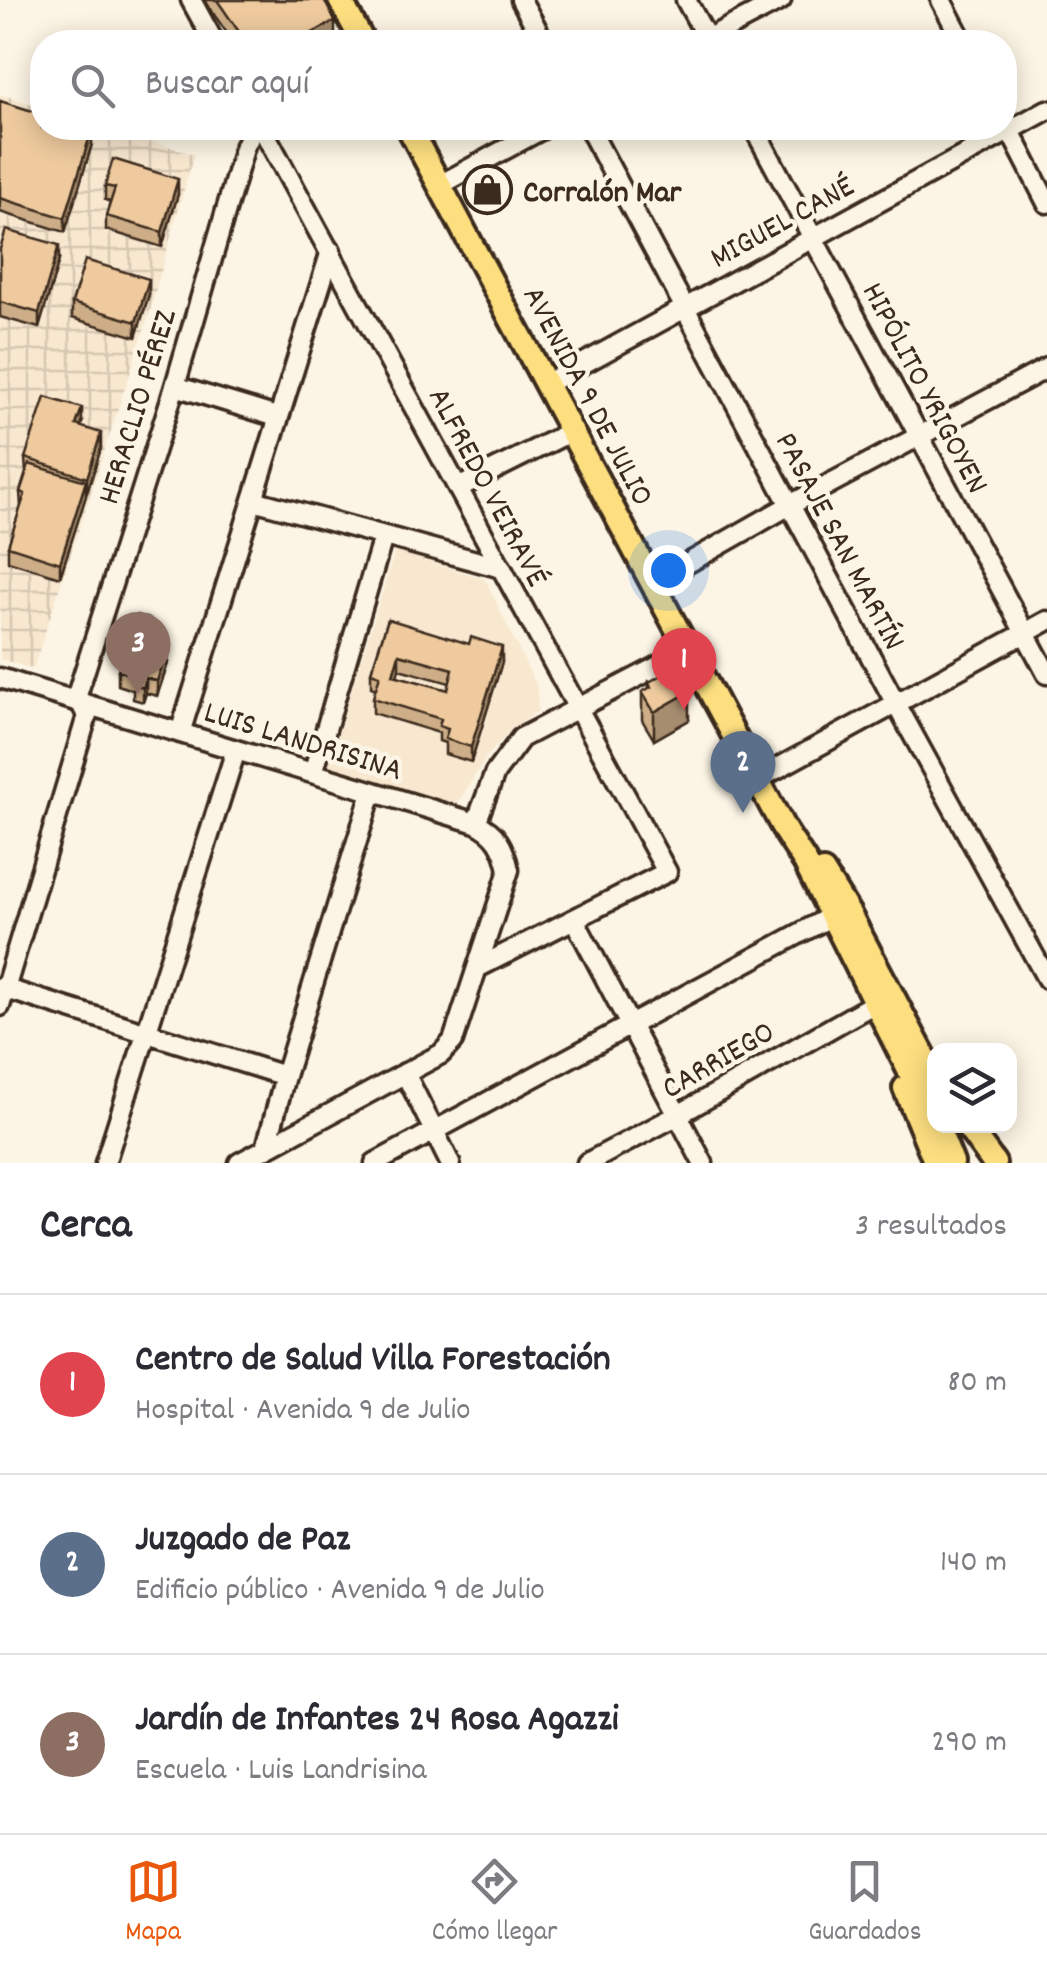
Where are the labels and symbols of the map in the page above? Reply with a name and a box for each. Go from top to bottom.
shop icon: Corralón Mar [462,164,514,216]
street label: MIGUEL CANÉ [703,166,864,283]
place label: Corralón Mar [523,172,683,218]
street label: HIPÓLITO YRIGOYEN [847,275,998,503]
street label: AVENIDA 9 DE JULIO [508,279,663,516]
street label: HERACLIO PÉREZ [88,304,191,511]
street label: ALFREDO VEIRAVÉ [414,380,558,597]
street label: PASAJE SAN MARTÍN [761,425,915,660]
your location [643,545,694,596]
pin: 3 [106,612,170,694]
pin: 1 [652,628,716,710]
street label: LUIS LANDRISINA [198,692,408,796]
pin: 2 [710,730,776,813]
street label: CARRIEGO [655,1012,784,1113]

